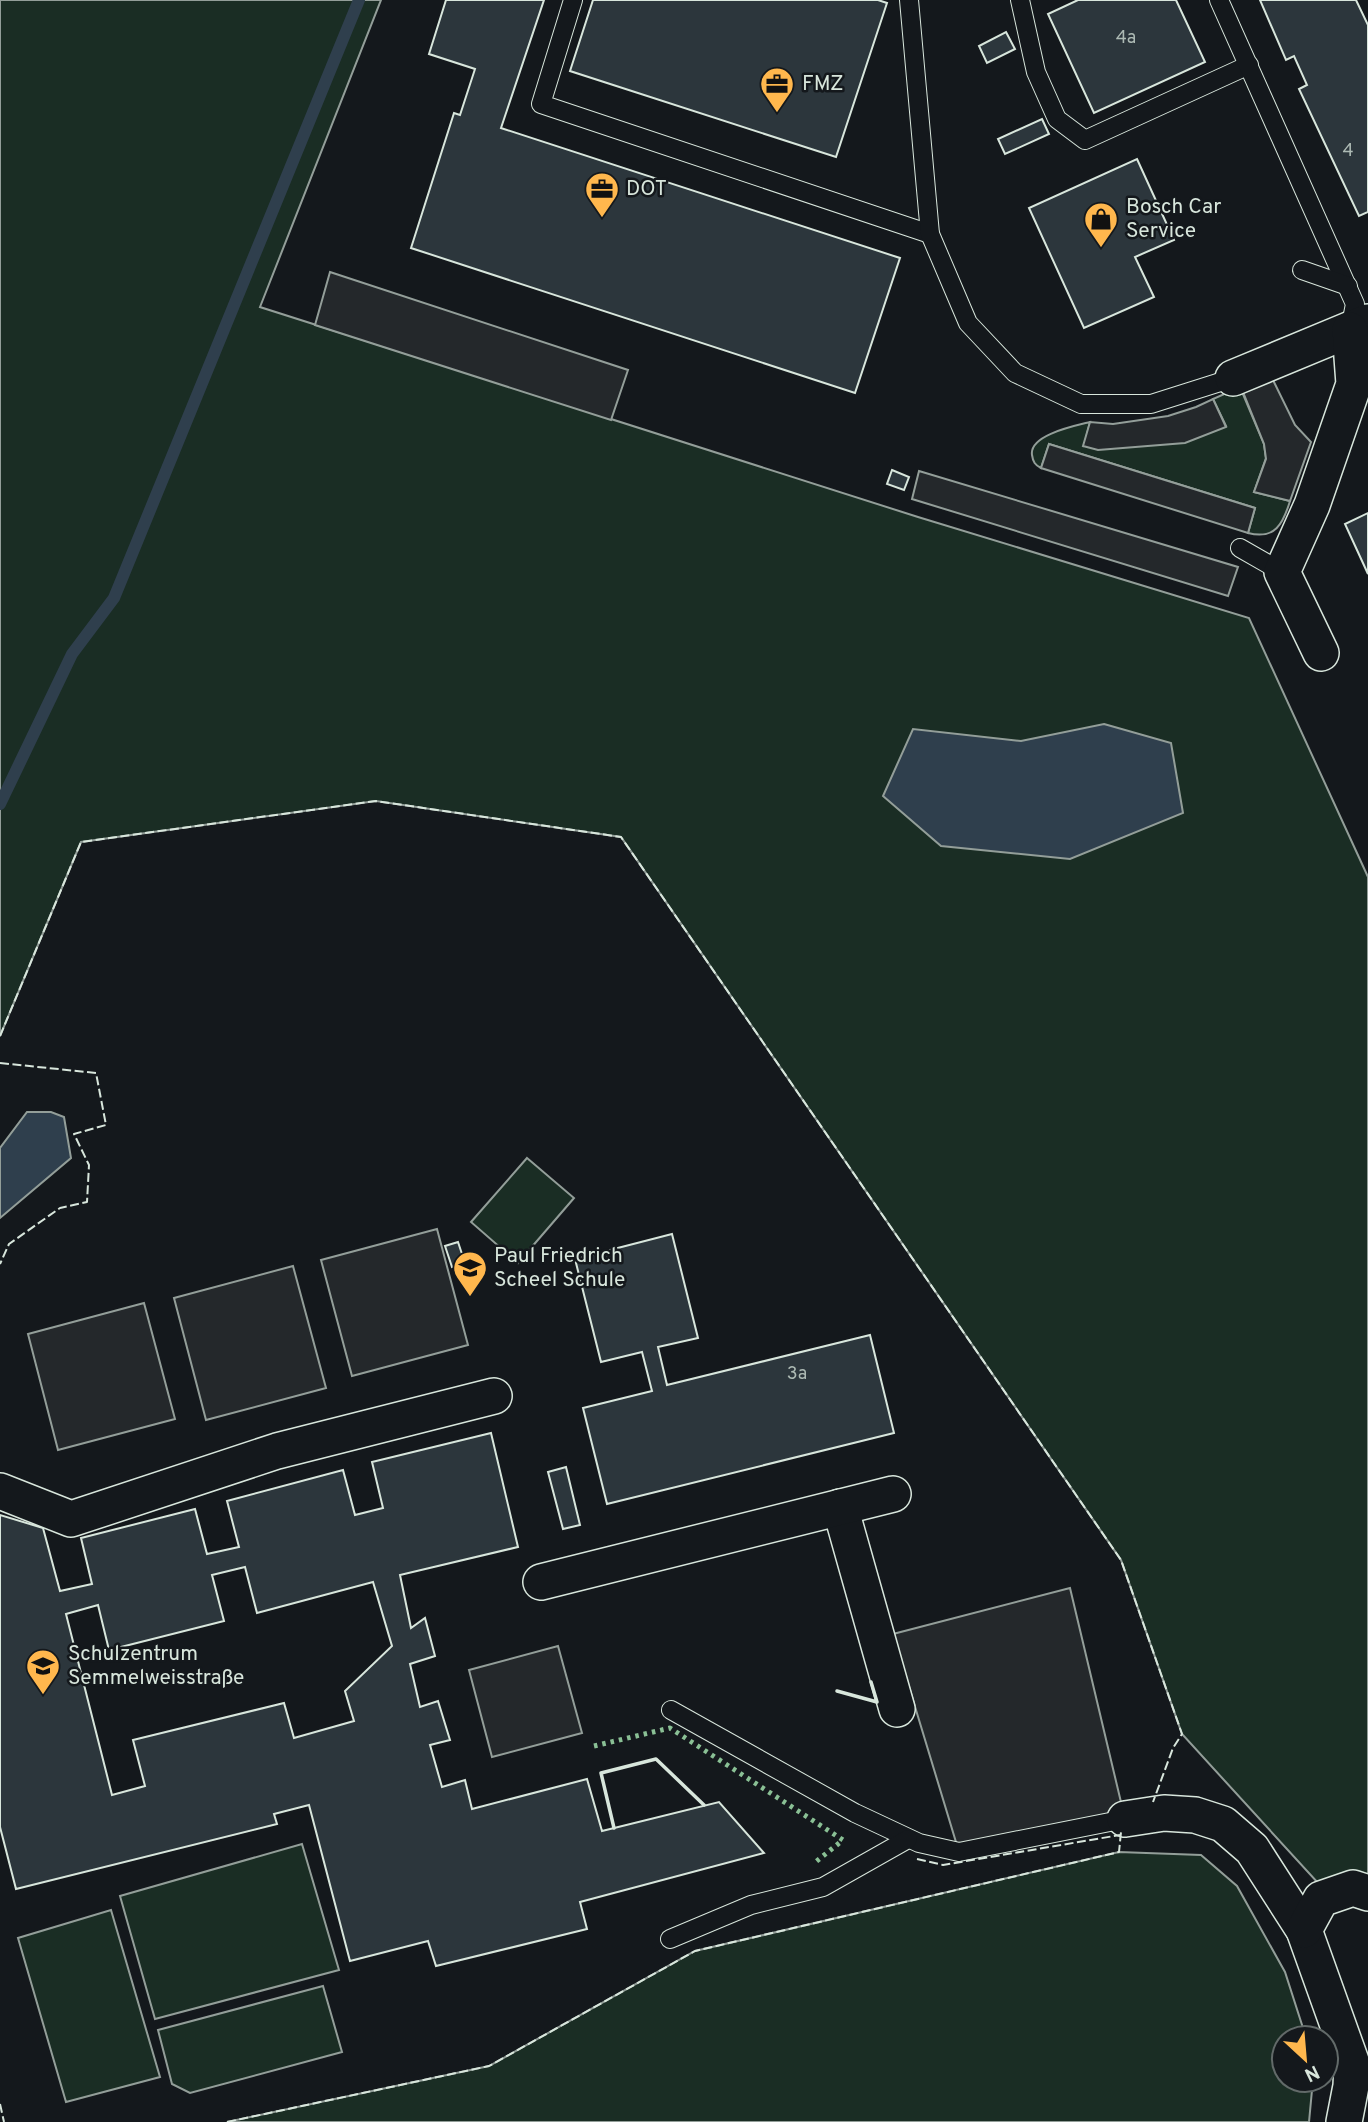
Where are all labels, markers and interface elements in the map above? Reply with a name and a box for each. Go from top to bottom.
house number: 4a [1116,27,1136,50]
office icon: FMZ [758,65,796,114]
place label: FMZ [802,71,844,98]
house number: 4 [1342,140,1354,163]
office icon: DOT [583,170,621,219]
place label: DOT [626,176,667,203]
place label: Bosch Car Service [1126,194,1221,245]
shop icon: Bosch Car Service [1082,200,1120,249]
place label: Paul Friedrich Scheel Schule [494,1243,625,1294]
school or university icon: Paul Friedrich Scheel Schule [451,1249,489,1298]
house number: 3a [787,1363,807,1386]
place label: Schulzentrum Semmelweisstraße [68,1641,244,1692]
school or university icon: Schulzentrum Semmelweisstraße [24,1647,62,1696]
north arrow [1270,2024,1340,2094]
text: N [1300,2059,1323,2086]

